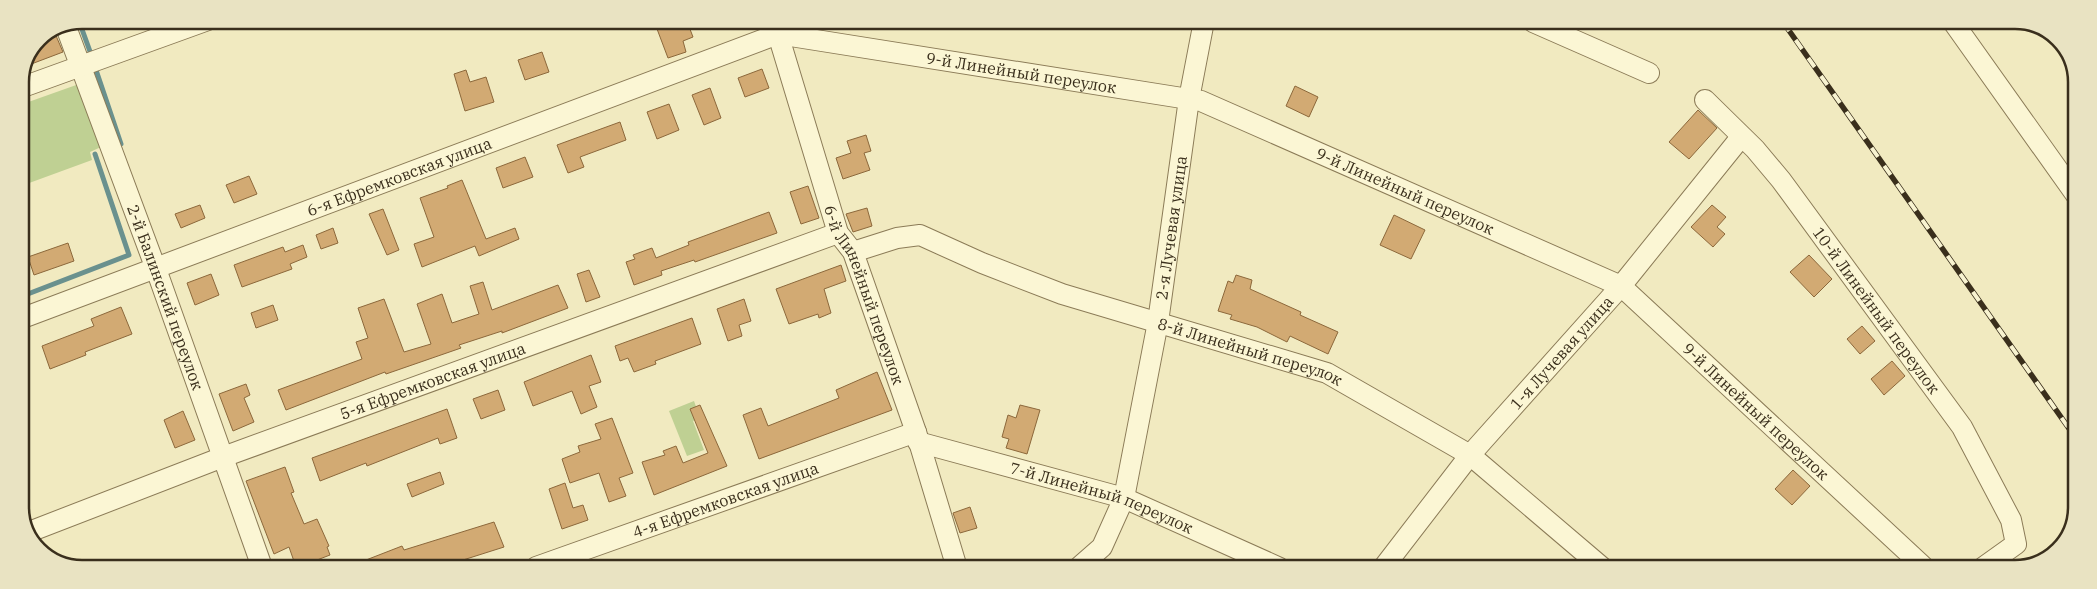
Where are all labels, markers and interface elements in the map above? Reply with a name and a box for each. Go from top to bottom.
street label: 9-й Линейный переулок [925,48,1119,98]
street label: 6-я Ефремковская улица [304,133,495,220]
street label: 9-й Линейный переулок [1313,143,1498,239]
street label: 2-я Лучевая улица [1151,154,1191,301]
street label: 2-й Балинский переулок [123,202,208,393]
street label: 6-й Линейный переулок [820,203,909,388]
street label: 10-й Линейный переулок [1809,223,1945,398]
street label: 1-я Лучевая улица [1506,291,1618,413]
street label: 8-й Линейный переулок [1155,313,1347,390]
street label: 5-я Ефремковская улица [337,338,528,424]
street label: 9-й Линейный переулок [1678,338,1834,484]
street label: 4-я Ефремковская улица [630,457,821,542]
street label: 7-й Линейный переулок [1008,457,1197,538]

